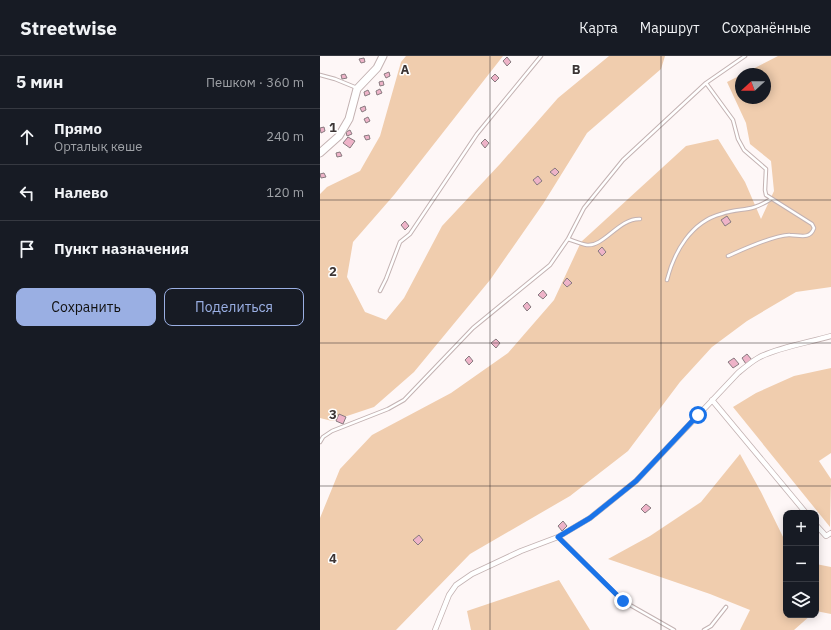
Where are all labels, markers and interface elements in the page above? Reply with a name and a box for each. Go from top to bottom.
text: Streetwise [20,16,117,40]
text: Карта [579,19,618,37]
text: Маршрут [640,19,700,37]
text: Сохранённые [722,19,811,37]
text: A [401,61,410,78]
text: B [572,61,581,78]
north arrow [735,68,771,104]
text: 5 мин [16,71,63,93]
text: Пешком · 360 m [206,74,304,91]
text: Прямо [54,119,102,138]
text: 1 [329,119,337,136]
icon: ahead [16,126,38,148]
text: 240 m [266,128,304,145]
text: Орталық көше [54,138,142,155]
icon: left [16,182,38,204]
text: Налево [54,183,108,202]
text: 120 m [266,184,304,201]
icon: arrive [16,238,38,260]
text: Пункт назначения [54,239,189,258]
text: 2 [329,263,337,280]
button: Сохранить [16,288,156,326]
button: Поделиться [164,288,304,326]
text: 3 [329,406,337,423]
route start [689,406,707,424]
map controls [783,510,819,618]
button: + [783,510,819,546]
button: − [783,546,819,582]
text: 4 [329,550,337,567]
button: layers [783,582,819,618]
route end [614,592,632,610]

